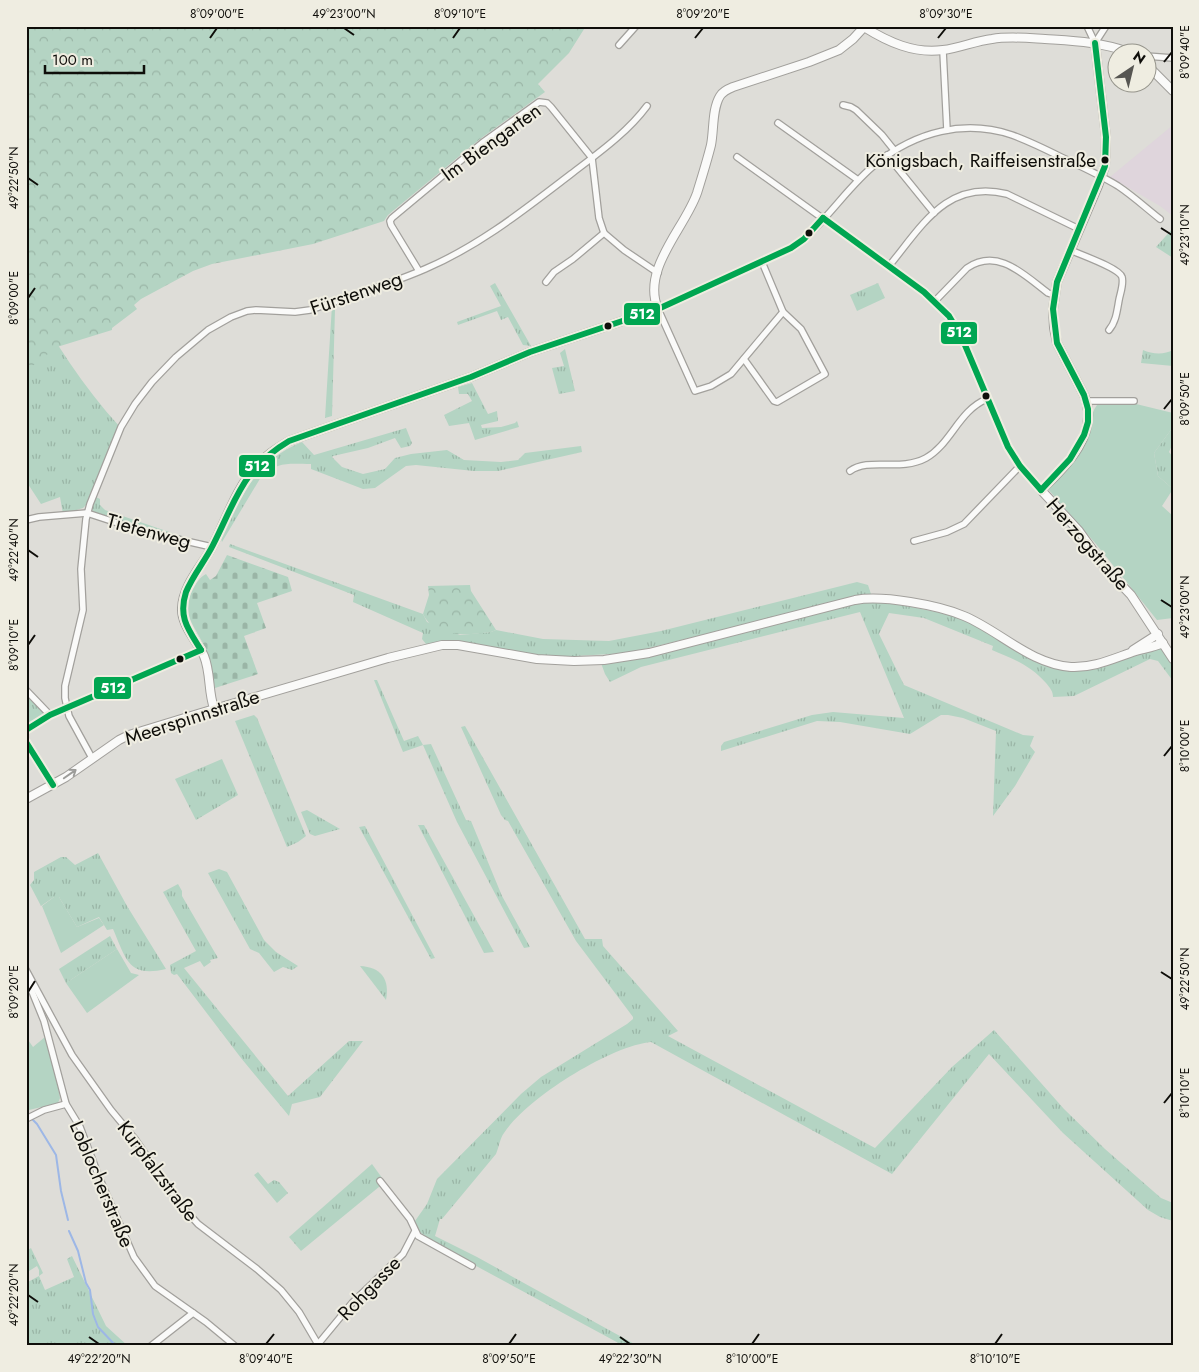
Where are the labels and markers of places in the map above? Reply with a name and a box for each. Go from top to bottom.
place label: Königsbach, Raiffeisenstraße [865,147,1096,174]
marker: Königsbach, Raiffeisenstraße [1100,155,1110,165]
unlabelled marker [804,228,814,238]
unlabelled marker [603,321,613,331]
unlabelled marker [981,391,991,401]
unlabelled marker [175,654,185,664]

